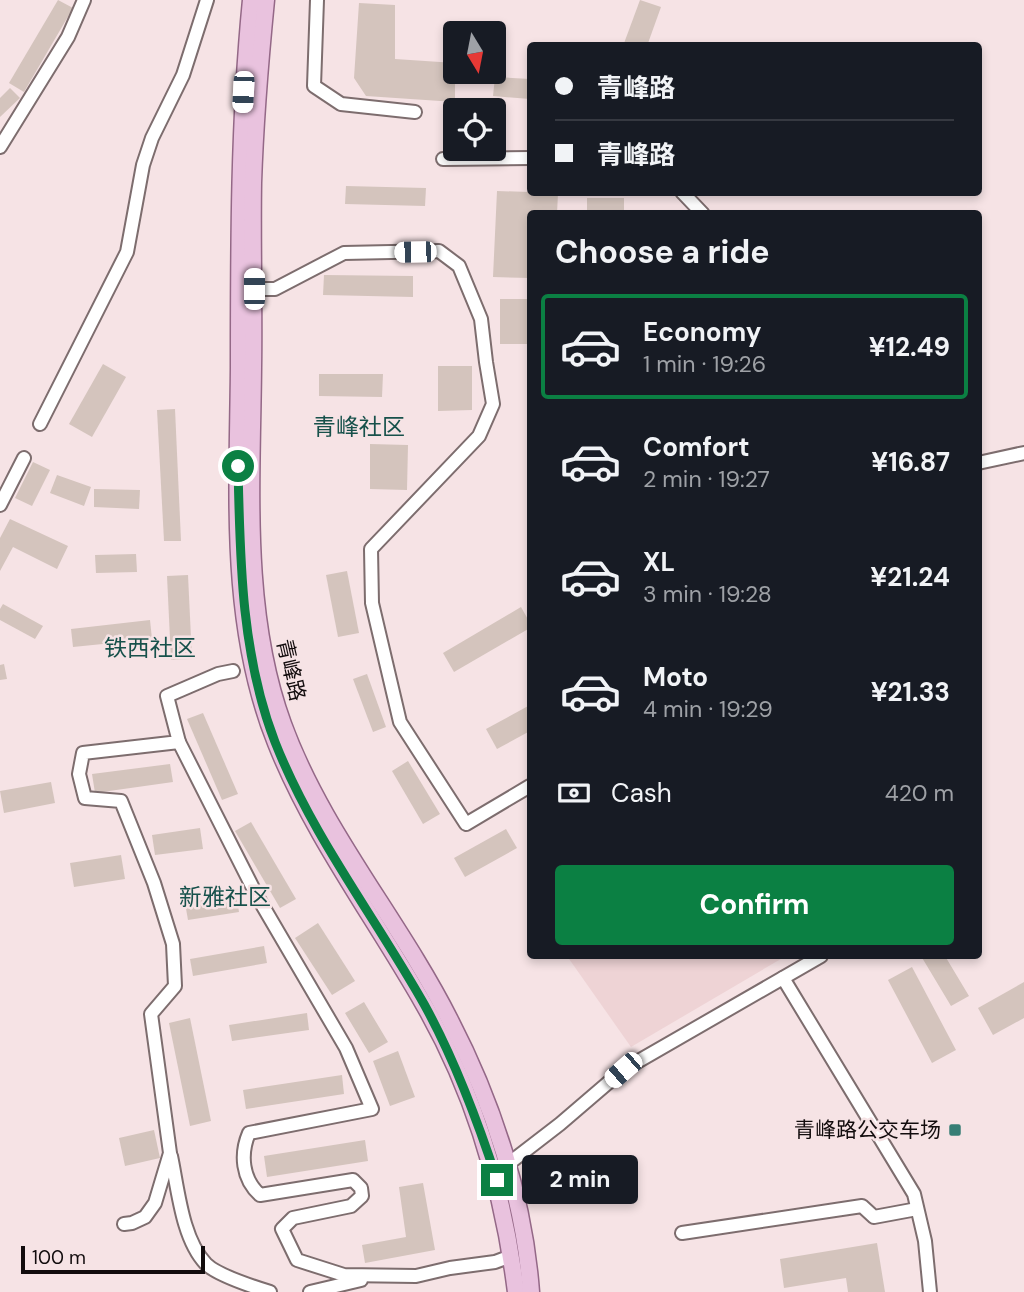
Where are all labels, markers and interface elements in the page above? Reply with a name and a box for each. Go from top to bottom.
north arrow [443,21,506,84]
map controls [443,21,506,161]
car [232,70,255,114]
text: 青峰路 [597,71,675,105]
button: locate [443,98,506,161]
text: 青峰路 [597,138,675,172]
text: Choose a ride [555,231,770,273]
car [394,241,437,263]
car [244,268,265,310]
icon: car [559,315,622,378]
text: Economy [643,315,761,349]
text: ¥12.49 [869,330,950,364]
text: 1 min · 19:26 [643,349,766,379]
district label: 青峰社区 [313,412,405,442]
icon: car [559,430,622,493]
text: Comfort [643,430,749,464]
text: ¥16.87 [871,445,950,479]
route start [222,450,254,482]
text: 2 min · 19:27 [643,464,770,494]
icon: car [559,545,622,608]
text: XL [643,545,675,579]
text: ¥21.24 [870,560,950,594]
text: 3 min · 19:28 [643,579,772,609]
district label: 铁西社区 [104,633,196,663]
street label: 青峰路 [270,636,312,704]
icon: car [559,660,622,723]
text: Moto [643,660,708,694]
text: ¥21.33 [871,675,950,709]
text: 4 min · 19:29 [643,694,773,724]
icon: cash [555,774,593,812]
text: Cash [611,776,672,810]
text: 420 m [885,778,954,808]
button: Confirm [555,865,954,945]
district label: 新雅社区 [179,882,271,912]
car [601,1048,646,1092]
place label: 青峰路公交车场 [794,1116,941,1144]
marker: 青峰路公交车场 [947,1122,963,1138]
callout: 2 min [522,1156,637,1204]
route end [481,1164,513,1196]
text: 2 min [550,1164,610,1194]
scale bar [21,1243,205,1275]
text: 100 m [32,1245,86,1270]

